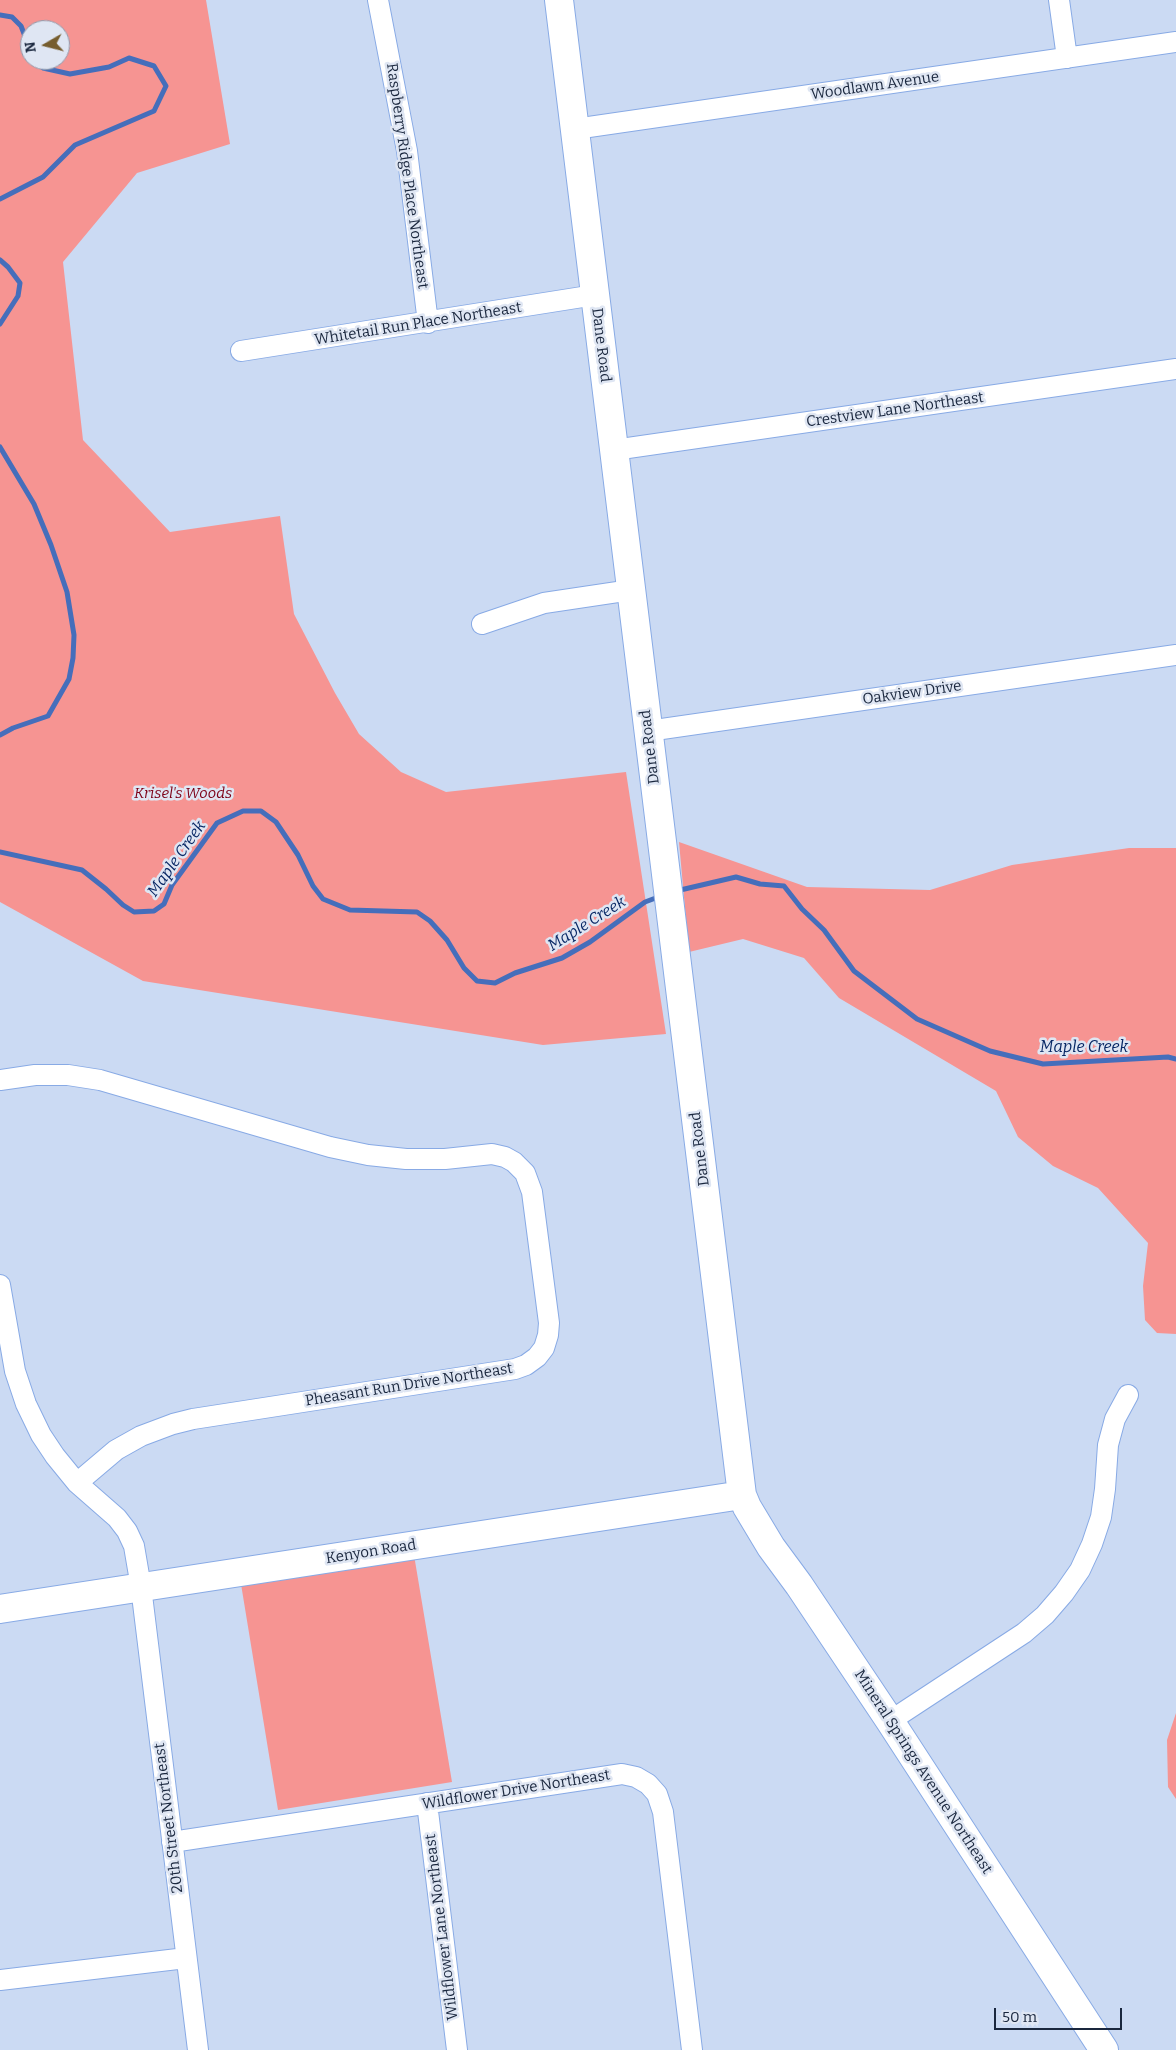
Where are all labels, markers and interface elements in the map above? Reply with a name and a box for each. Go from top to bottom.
north arrow [20,20,70,70]
text: N [21,40,40,54]
street label: Raspberry Ridge Place Northeast [382,62,432,290]
street label: Woodlawn Avenue [810,68,940,104]
street label: Whitetail Run Place Northeast [313,299,523,349]
street label: Dane Road [588,307,614,383]
street label: Crestview Lane Northeast [805,389,985,431]
street label: Oakview Drive [861,677,963,709]
street label: Dane Road [637,709,663,785]
park label: Krisel's Woods [134,785,232,803]
water label: Maple Creek [144,817,210,901]
water label: Maple Creek [544,892,630,956]
water label: Maple Creek [1040,1038,1128,1058]
street label: Dane Road [687,1111,713,1187]
street label: Pheasant Run Drive Northeast [304,1360,514,1410]
street label: Kenyon Road [325,1536,417,1568]
street label: Mineral Springs Avenue Northeast [850,1667,996,1877]
street label: 20th Street Northeast [151,1742,187,1894]
street label: Wildflower Drive Northeast [421,1766,611,1814]
street label: Wildflower Lane Northeast [422,1833,462,2021]
scale bar [996,1998,1124,2030]
text: 50 m [1002,2008,1037,2026]

